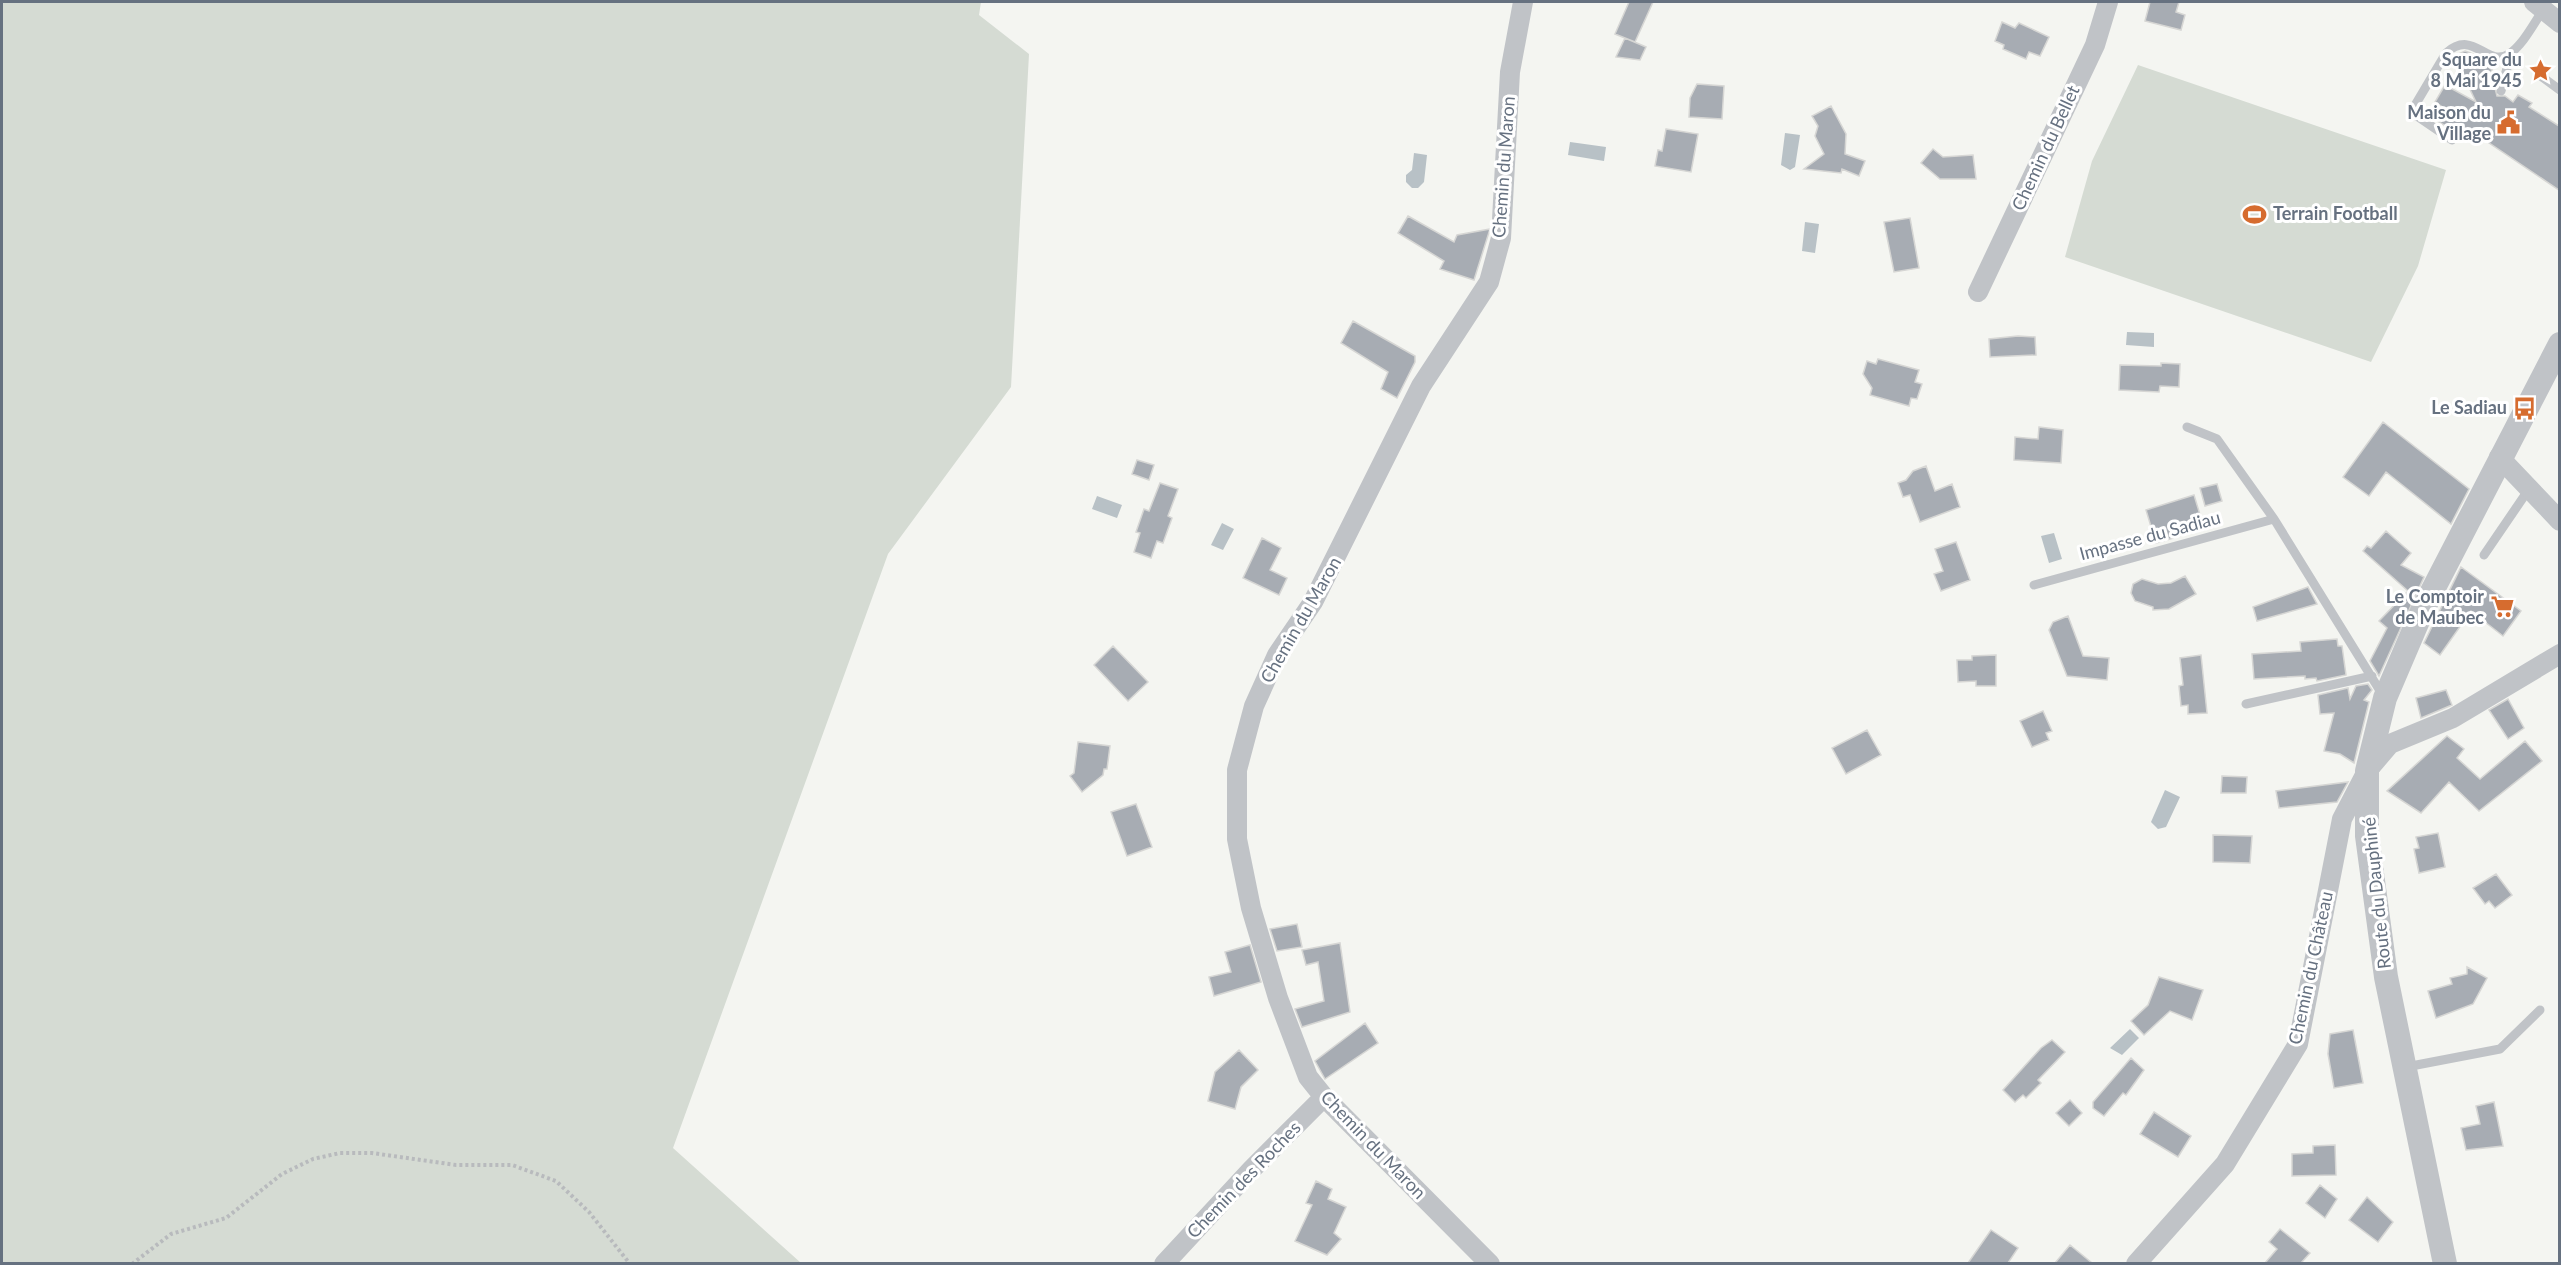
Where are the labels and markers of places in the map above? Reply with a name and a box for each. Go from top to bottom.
place label: Square du 8 Mai 1945 [2431,48,2522,91]
place icon: Square du 8 Mai 1945 [2527,57,2553,83]
place label: Maison du Village [2407,101,2491,144]
public building icon: Maison du Village [2496,110,2522,136]
sports icon: Terrain Football [2242,201,2268,227]
place label: Terrain Football [2273,202,2398,224]
bus stop icon: Le Sadiau [2512,395,2538,421]
place label: Le Sadiau [2431,396,2507,418]
place label: Le Comptoir de Maubec [2386,585,2484,628]
supermarket icon: Le Comptoir de Maubec [2489,594,2515,620]

